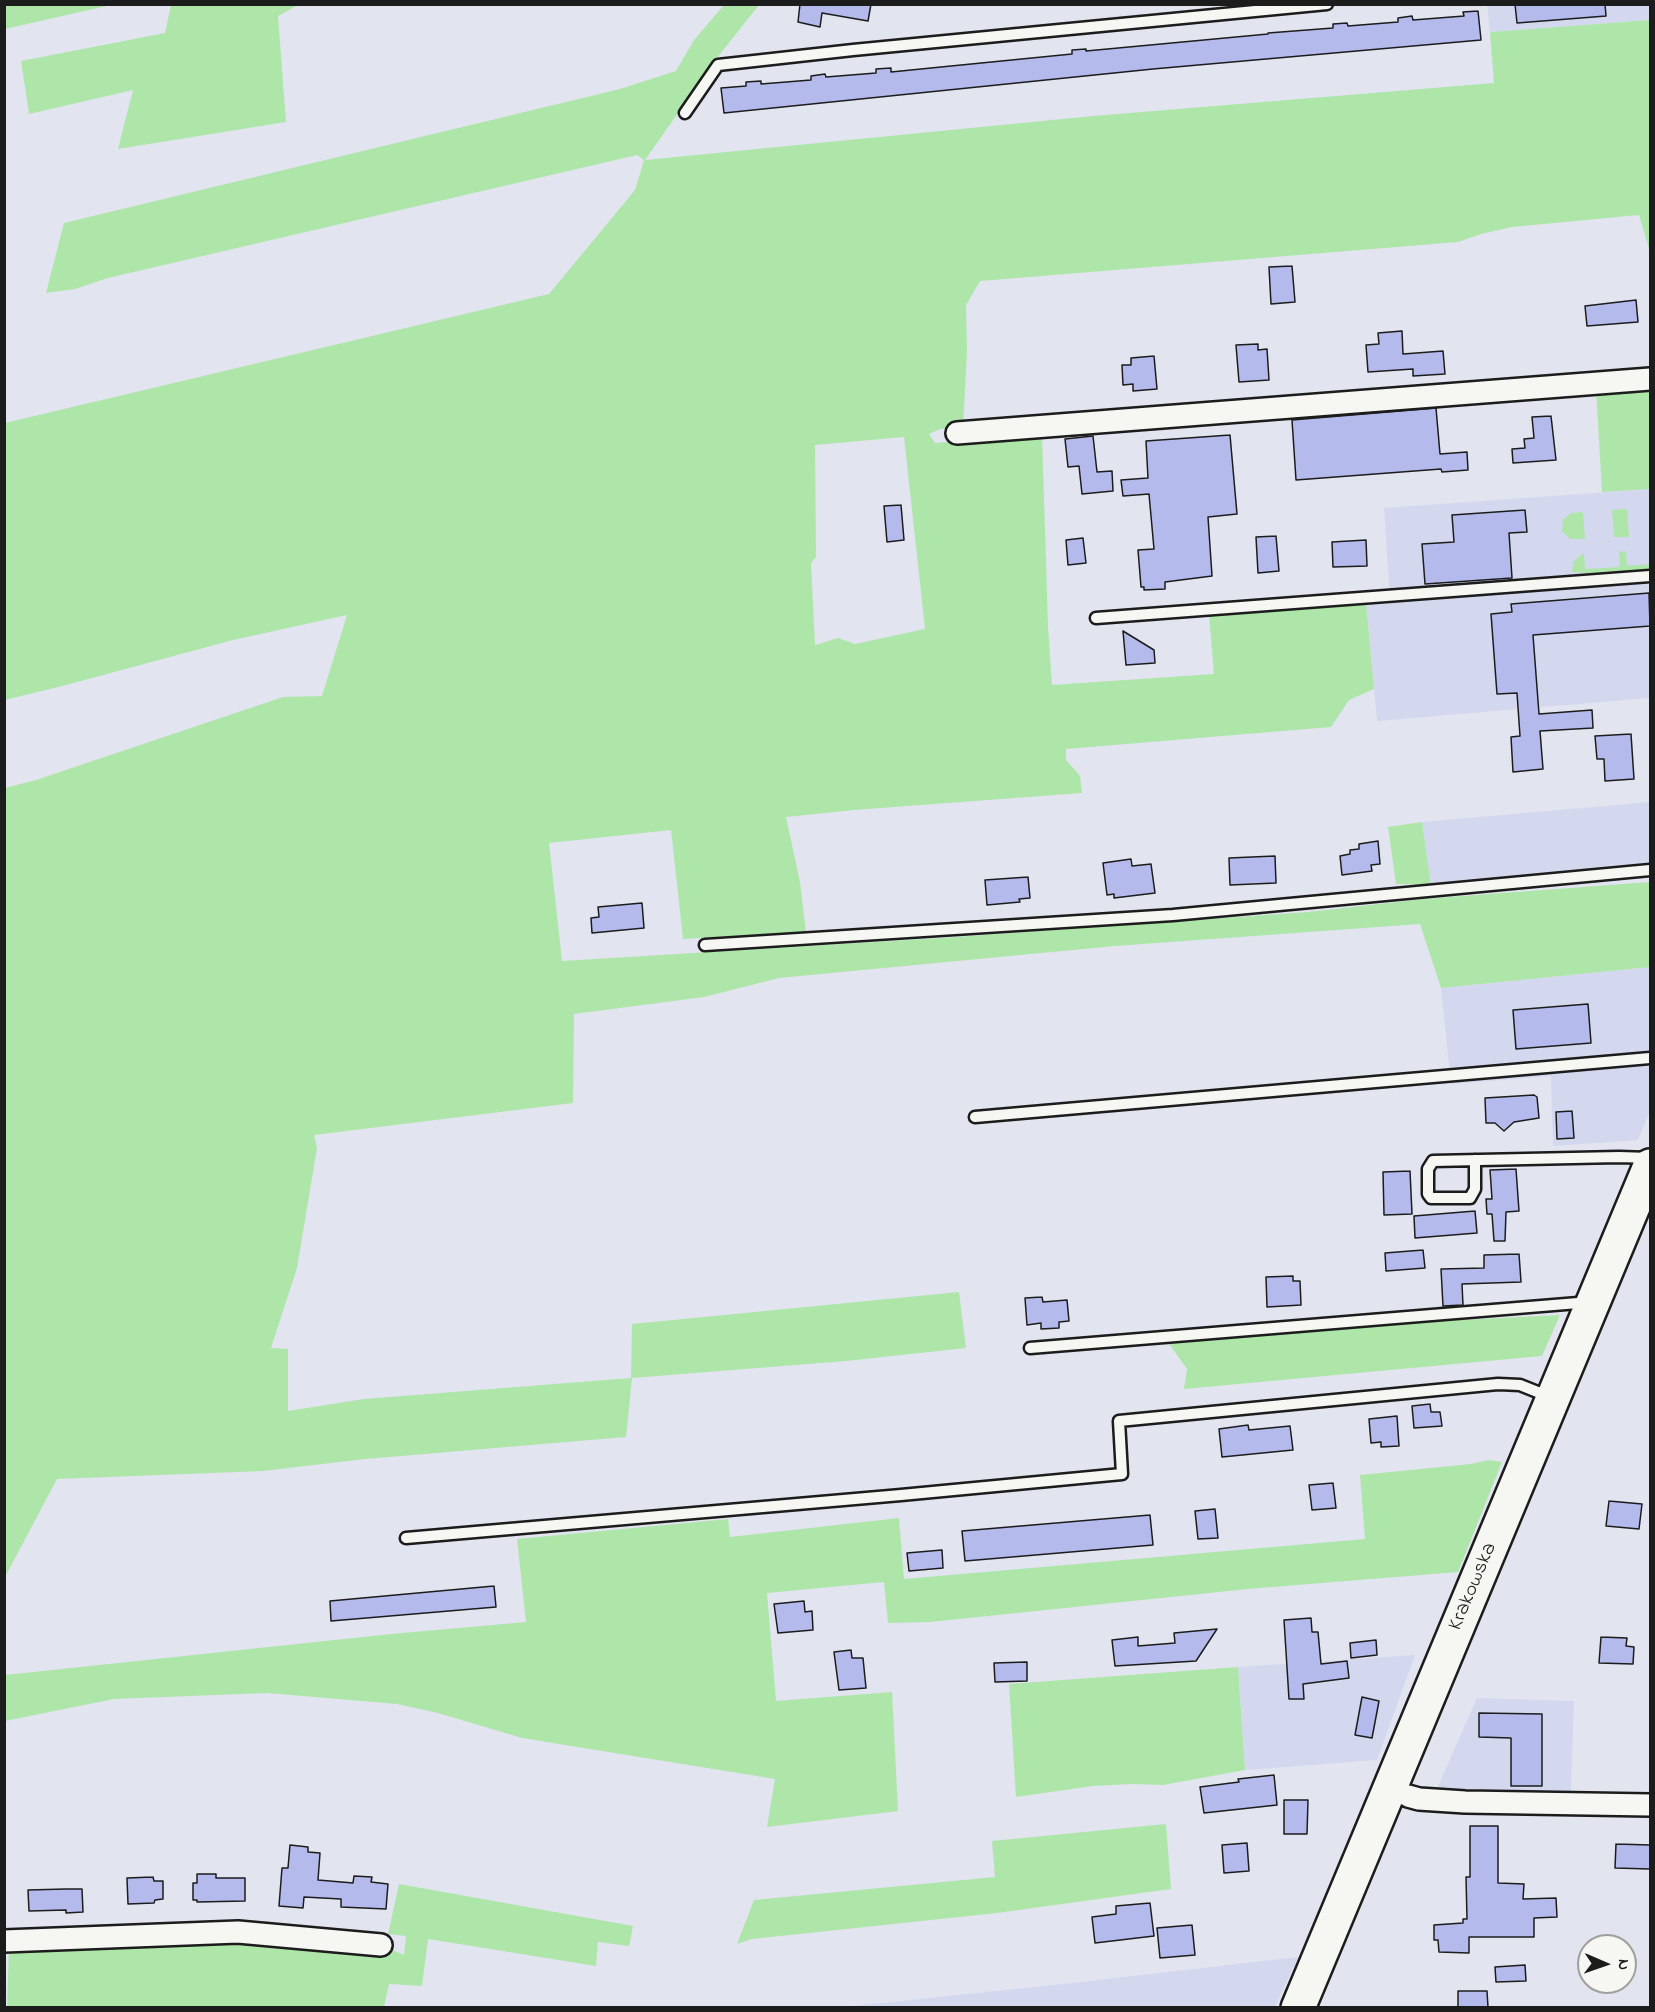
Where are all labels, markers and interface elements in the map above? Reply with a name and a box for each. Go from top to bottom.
street label: Krakowska [1444,1539,1504,1635]
north arrow [1577,1934,1637,1994]
text: N [1611,1959,1635,1970]

